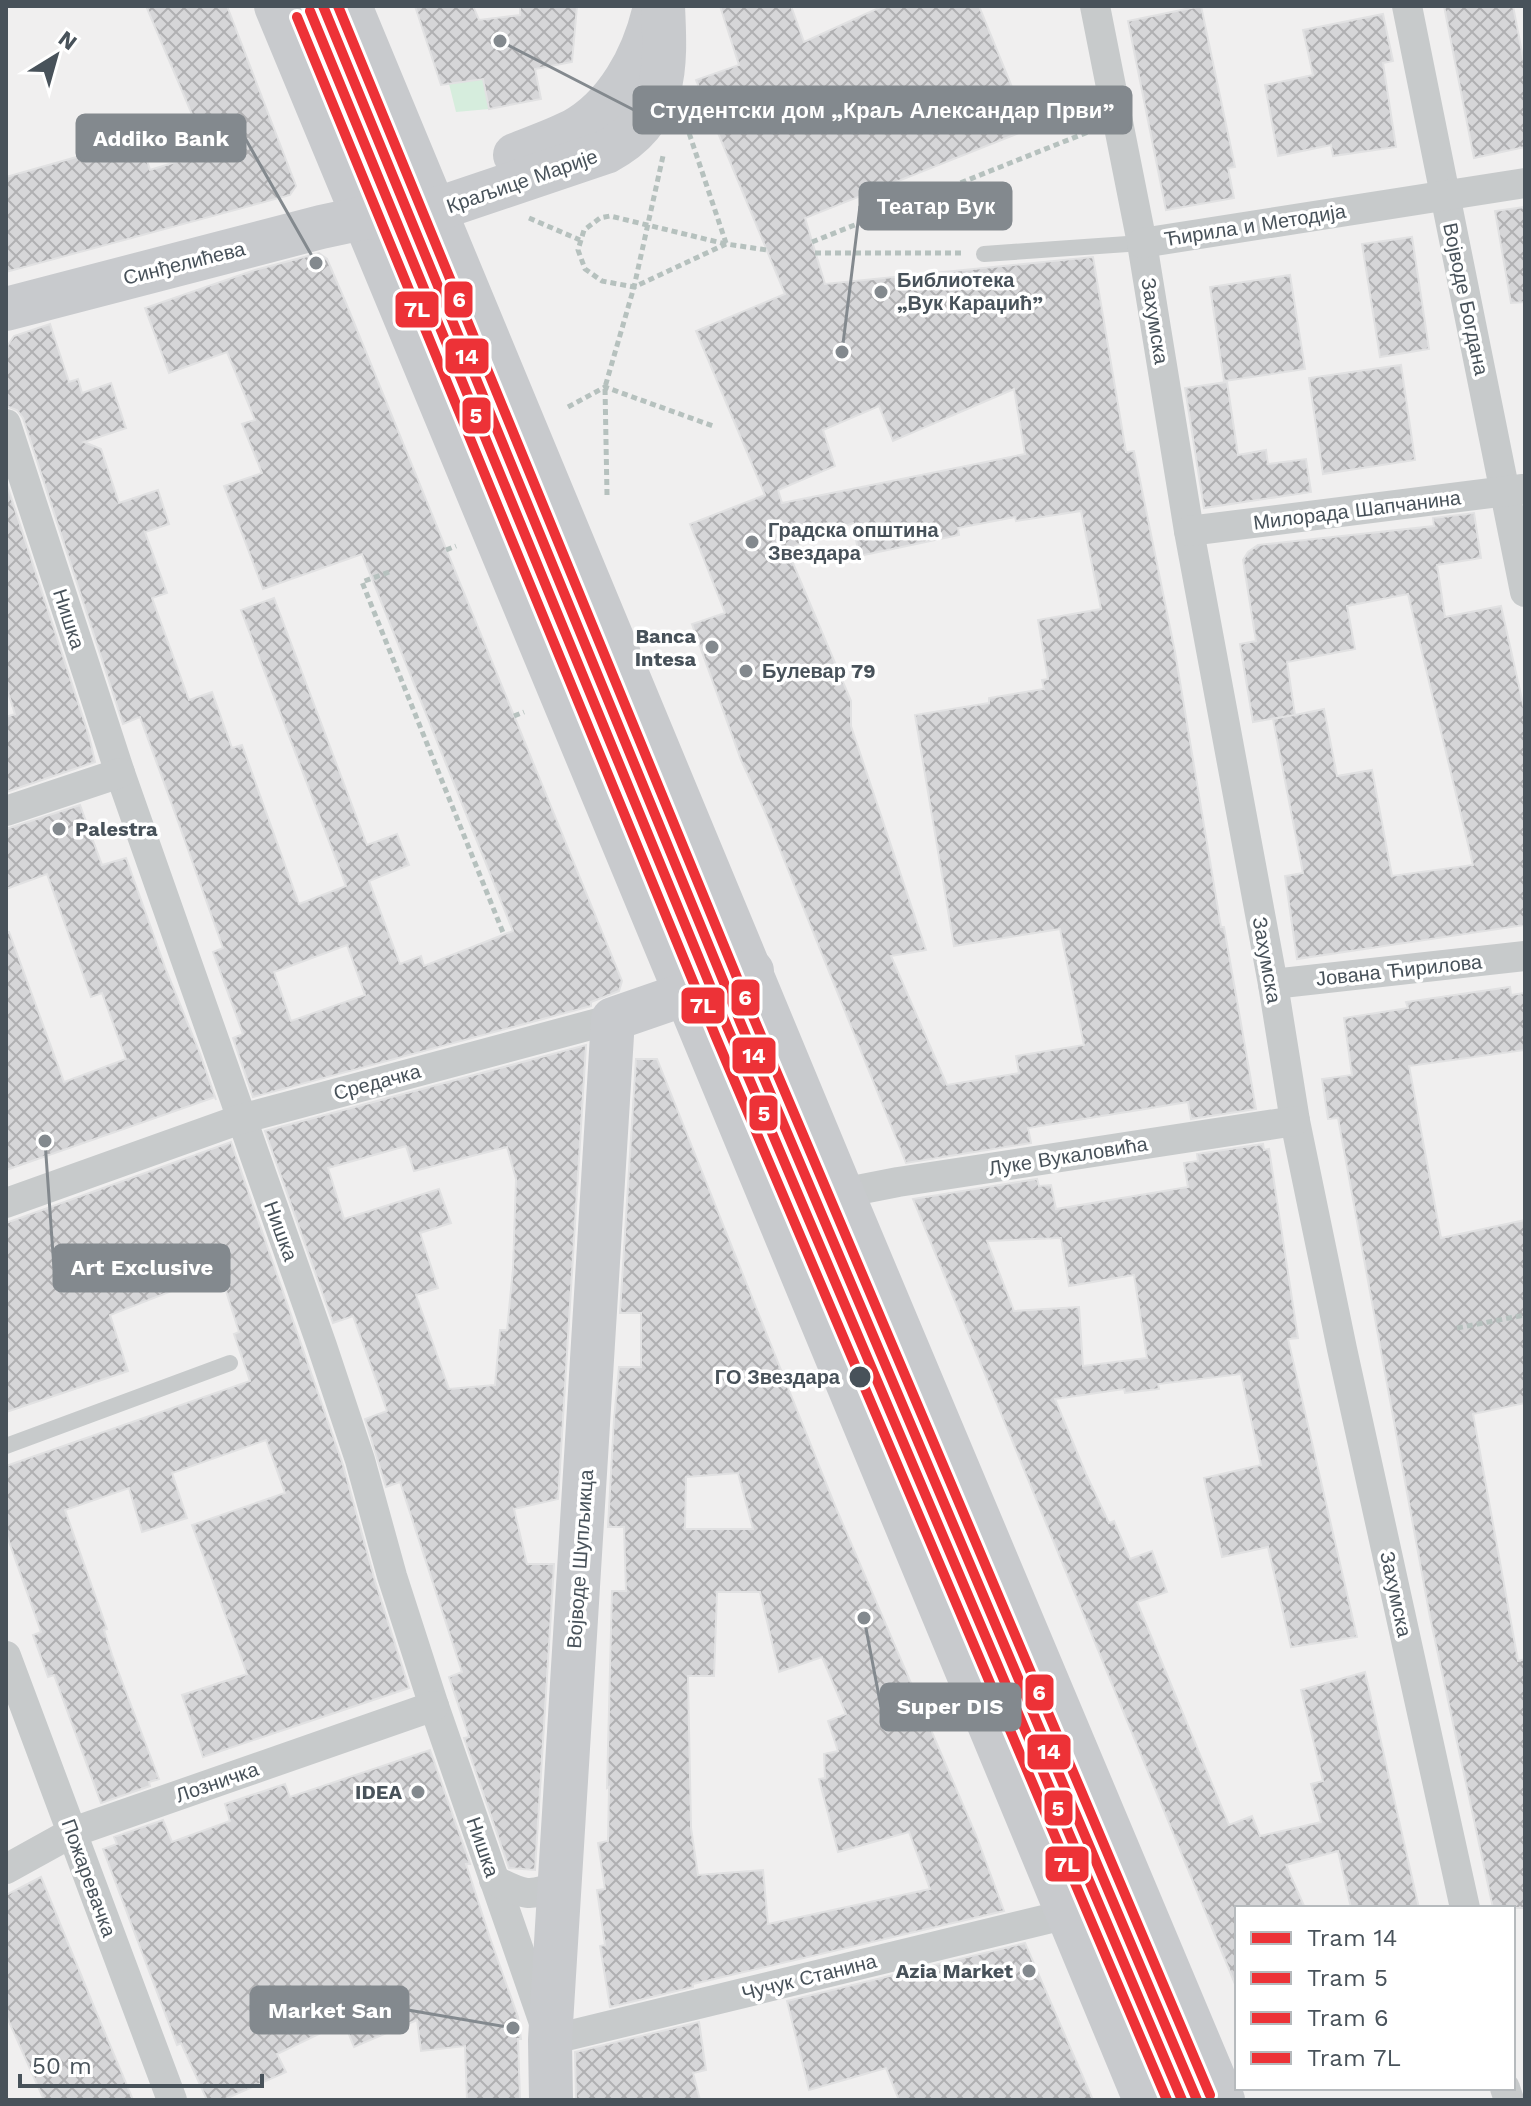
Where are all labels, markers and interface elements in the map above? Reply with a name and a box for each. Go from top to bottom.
north arrow [16,16,96,96]
text: N [54,26,82,55]
callout: Студентски дом „Краљ Александар Први” [634,87,1131,133]
text: Студентски дом „Краљ Александар Први” [650,98,1114,123]
callout: Addiko Bank [77,115,245,161]
text: Addiko Bank [93,126,229,151]
street label: Краљице Марије [443,144,601,218]
callout: Театар Вук [860,183,1011,229]
text: Театар Вук [877,194,996,219]
street label: Ћирила и Методија [1162,199,1348,251]
street label: Војводе Богдана [1438,221,1494,378]
street label: Синђелићева [121,236,248,290]
place label: Библиотека „Вук Караџић” [897,268,1043,315]
street label: Захумска [1136,276,1174,367]
line badge: 6 [443,280,474,319]
marker: Библиотека „Вук Караџић” [872,283,890,301]
text: 6 [452,287,466,312]
line badge: 7L [394,290,440,329]
text: 7L [404,297,430,322]
line badge: 14 [444,337,490,375]
text: 14 [455,344,479,369]
line badge: 5 [461,396,492,435]
text: 5 [470,403,482,428]
street label: Милорада Шапчанина [1252,485,1463,535]
place label: Градска општина Звездара [768,518,939,565]
marker: Градска општина Звездара [743,533,761,551]
street label: Нишка [48,586,90,653]
place label: Banca Intesa [635,624,696,671]
marker: Banca Intesa [703,638,721,656]
place label: Булевар 79 [762,659,876,683]
marker: Булевар 79 [737,662,755,680]
place label: Palestra [75,817,158,841]
marker: Palestra [50,820,68,838]
street label: Захумска [1248,915,1287,1006]
street label: Јована Ћирилова [1315,949,1484,991]
line badge: 6 [730,978,761,1017]
text: 6 [738,985,752,1010]
line badge: 7L [680,986,726,1025]
text: 7L [690,993,716,1018]
line badge: 14 [731,1036,777,1075]
text: 14 [742,1043,766,1068]
street label: Средачка [331,1059,424,1105]
line badge: 5 [748,1094,779,1132]
text: 5 [758,1101,770,1126]
street label: Луке Вукаловића [987,1131,1150,1180]
street label: Нишка [259,1198,303,1265]
callout: Art Exclusive [54,1245,229,1291]
text: Art Exclusive [71,1255,213,1280]
marker: ГО Звездара [847,1364,873,1390]
place label: ГО Звездара [715,1365,841,1389]
street label: Војводе Шупљикца [562,1468,598,1649]
street label: Захумска [1375,1549,1417,1640]
line badge: 6 [1024,1673,1055,1712]
text: 6 [1032,1680,1046,1705]
callout: Super DIS [881,1684,1020,1730]
text: Super DIS [897,1694,1003,1719]
line badge: 14 [1026,1733,1072,1771]
text: 14 [1037,1739,1061,1764]
street label: Лозничка [172,1756,262,1807]
place label: IDEA [355,1780,402,1804]
marker: IDEA [409,1783,427,1801]
line badge: 5 [1043,1789,1074,1827]
text: 5 [1052,1796,1064,1821]
street label: Нишка [462,1814,505,1881]
street label: Пожаревачка [57,1816,122,1941]
line badge: 7L [1044,1845,1090,1883]
text: 7L [1054,1852,1080,1877]
legend [1235,1906,1515,2090]
text: Tram 14 [1307,1924,1397,1952]
street label: Чучук Станина [739,1948,880,2005]
place label: Azia Market [896,1959,1013,1983]
marker: Azia Market [1020,1962,1038,1980]
text: Tram 5 [1307,1964,1388,1992]
callout: Market San [251,1987,408,2033]
text: Market San [268,1998,392,2023]
text: Tram 6 [1307,2004,1389,2032]
scale bar [20,2038,262,2088]
text: Tram 7L [1307,2044,1401,2072]
text: 50 m [32,2052,92,2080]

